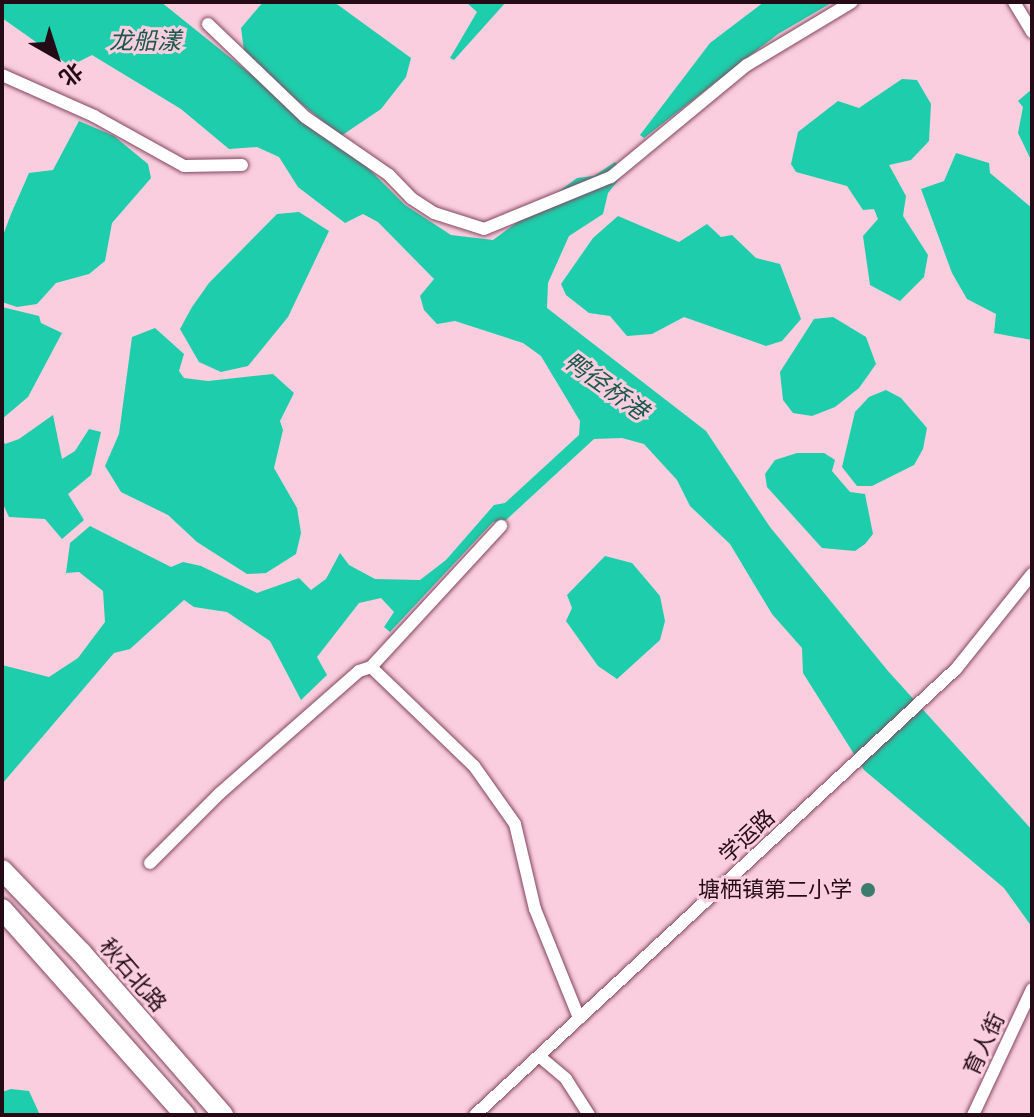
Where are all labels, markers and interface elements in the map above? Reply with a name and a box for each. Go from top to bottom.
north arrow [16,16,96,96]
water label: 龙船漾 [109,27,181,55]
text: 北 [54,57,88,92]
water label: 鸭径桥港 [559,346,653,426]
street label: 学运路 [714,804,780,868]
place label: 塘栖镇第二小学 [698,877,852,903]
marker: 塘栖镇第二小学 [859,881,877,899]
street label: 秋石北路 [94,933,172,1017]
street label: 育人街 [958,1009,1010,1079]

